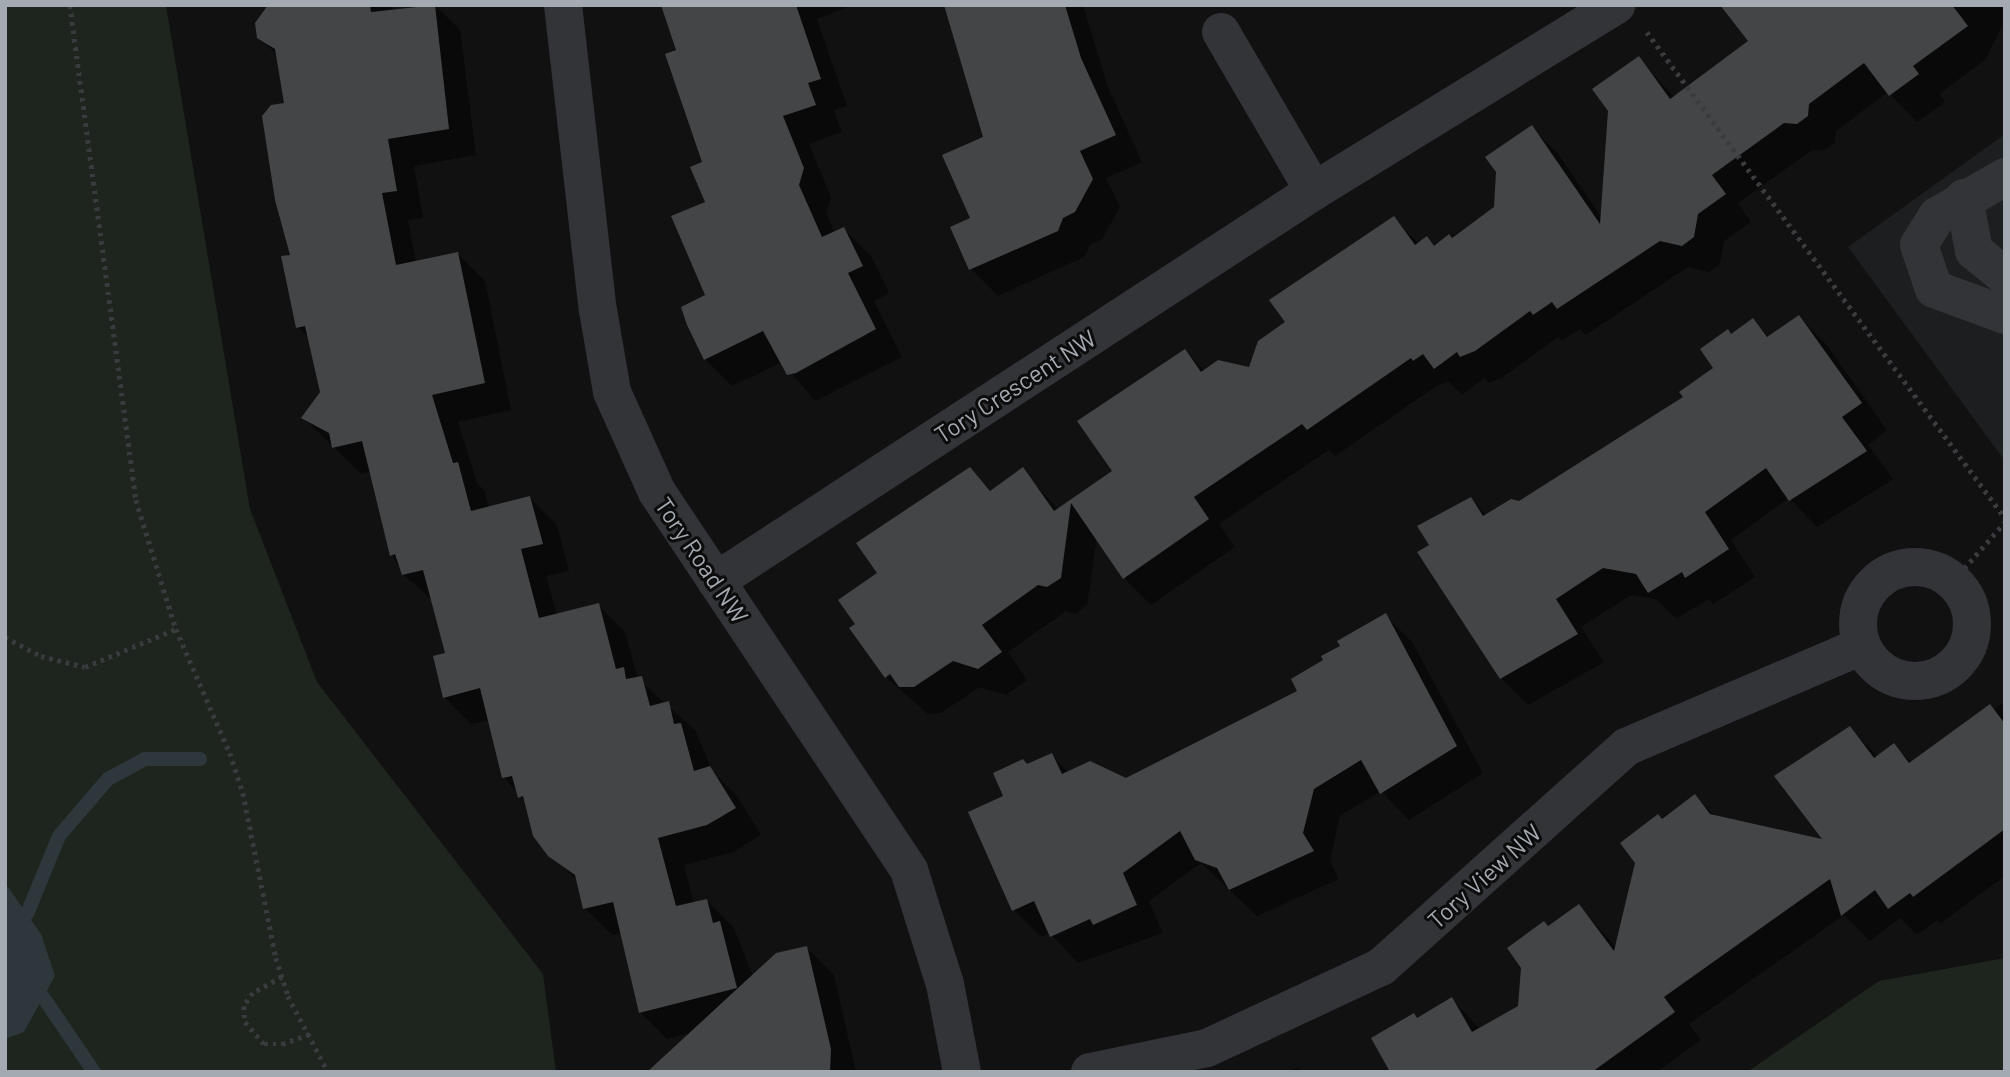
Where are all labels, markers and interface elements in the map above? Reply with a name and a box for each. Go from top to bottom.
street label: Tory Crescent NW [929,323,1101,449]
street label: Tory Road NW [649,492,755,628]
street label: Tory View NW [1421,818,1547,934]

